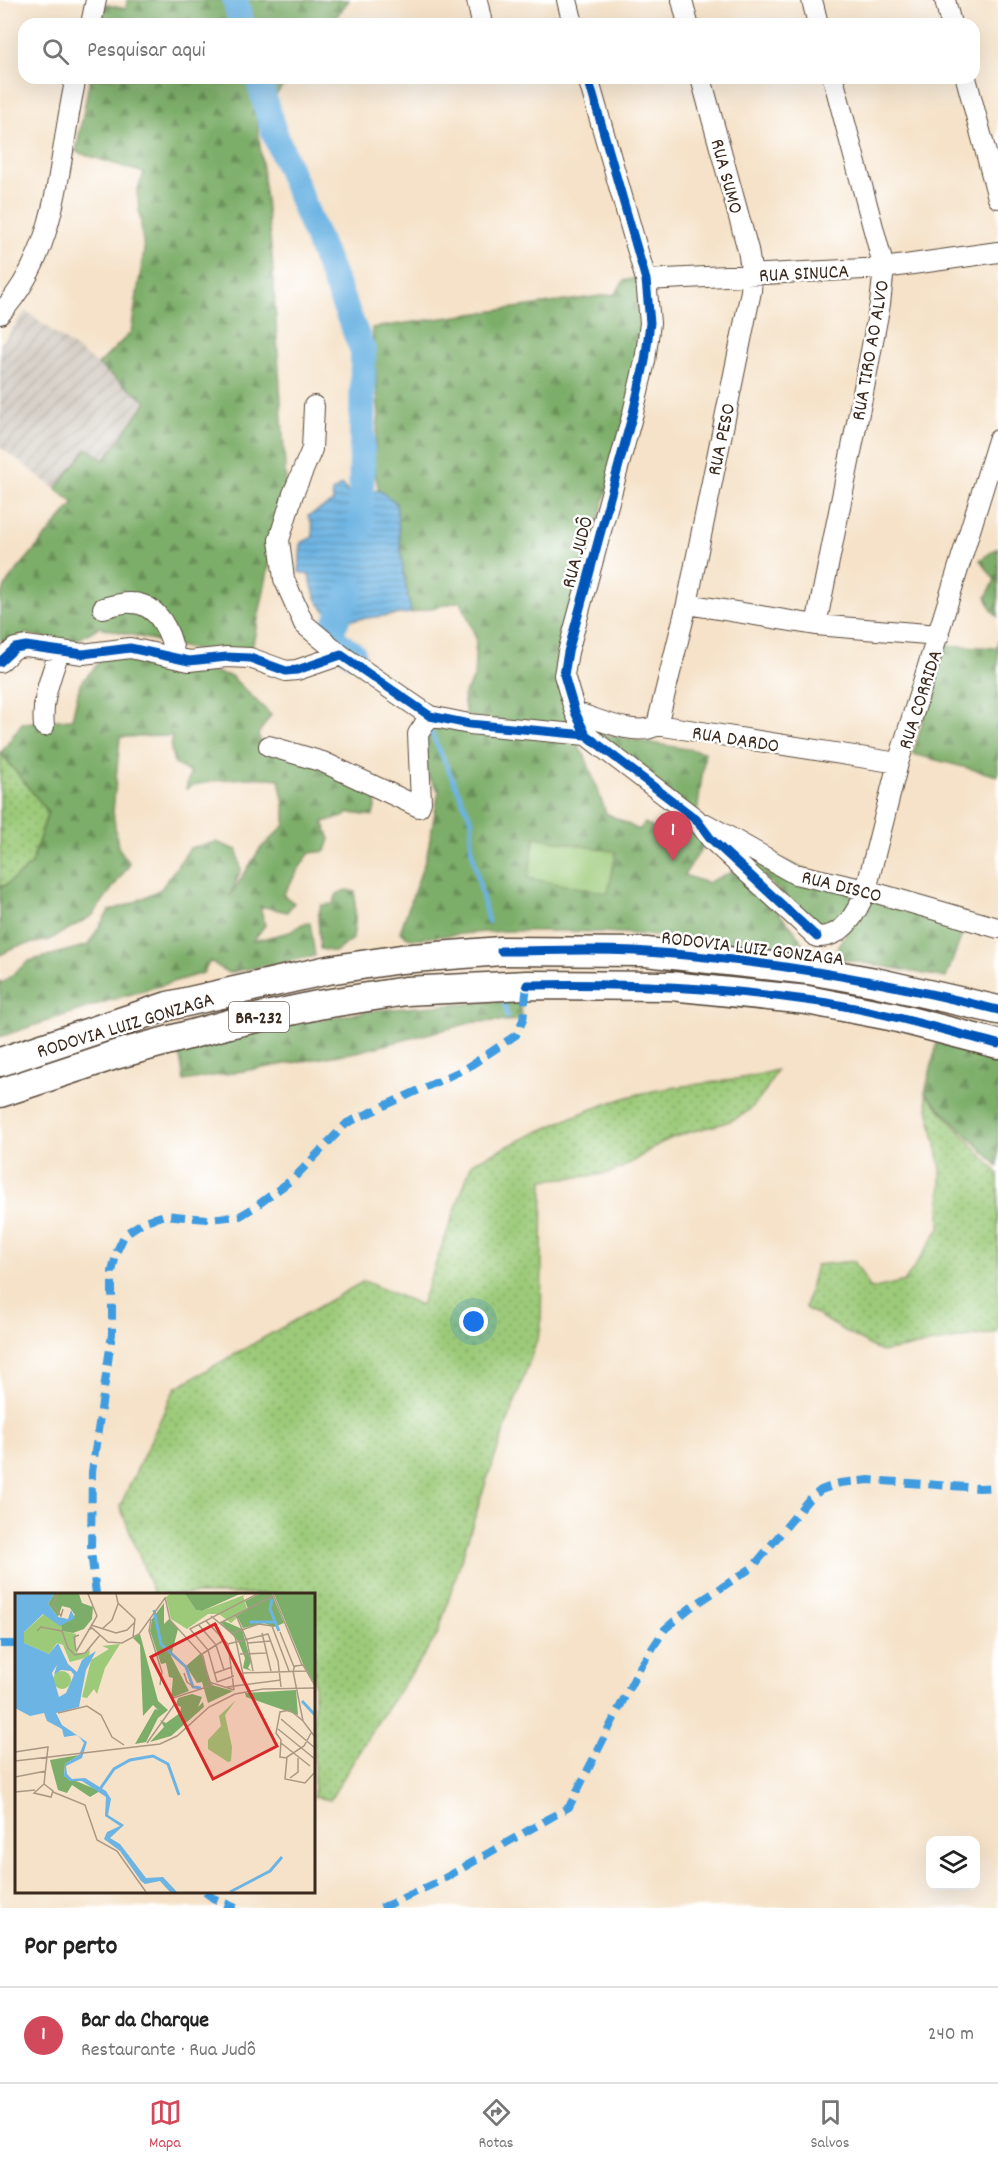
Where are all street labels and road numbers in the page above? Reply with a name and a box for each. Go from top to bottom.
street label: RUA SUMO [702,136,749,217]
street label: RUA SINUCA [758,259,850,291]
street label: RUA TIRO AO ALVO [846,278,898,423]
street label: RUA PESO [702,401,744,478]
street label: RUA JUDÔ [556,514,602,592]
street label: RUA CORRIDA [893,646,951,753]
street label: RUA DARDO [690,720,781,762]
street label: RUA DISCO [798,864,884,911]
street label: RODOVIA LUIZ GONZAGA [660,925,846,975]
street label: RODOVIA LUIZ GONZAGA [34,987,218,1067]
road number: BR-232 [229,1002,289,1032]

